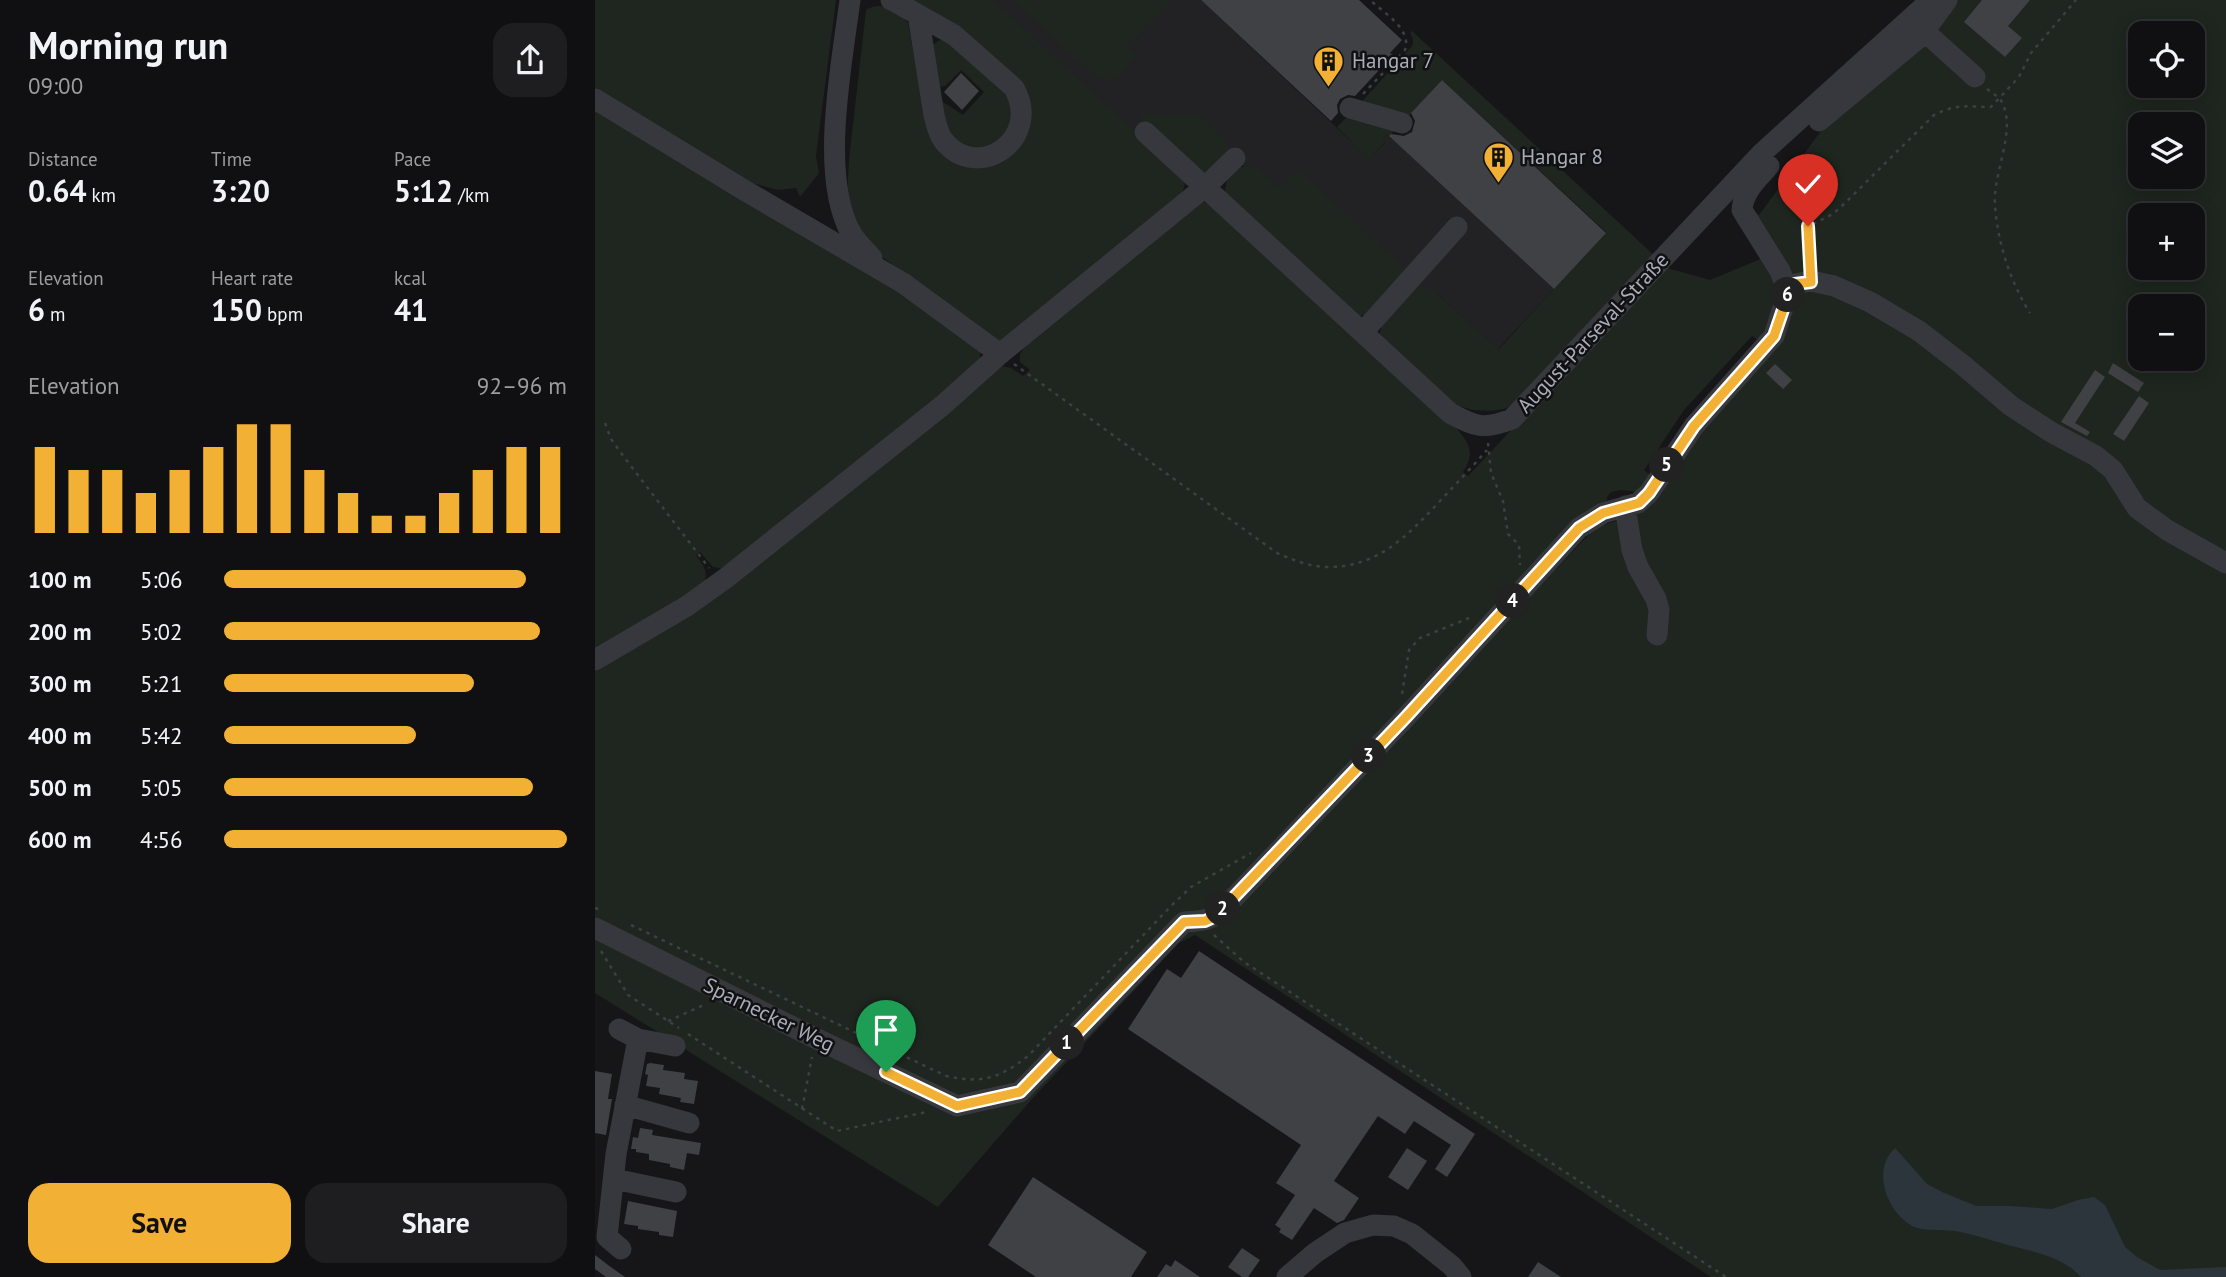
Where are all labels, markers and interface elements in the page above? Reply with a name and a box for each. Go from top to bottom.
text: Morning run [28,20,228,69]
map controls [2128,21,2205,371]
button: locate [2128,21,2205,98]
button: share [493,23,567,97]
building icon: Hangar 7 [1312,44,1346,88]
place label: Hangar 7 [1352,47,1434,74]
text: 09:00 [28,71,83,100]
button: layers [2128,112,2205,189]
building icon: Hangar 8 [1481,140,1515,184]
place label: Hangar 8 [1521,143,1603,170]
text: Distance [28,147,98,171]
text: Time [211,147,252,171]
text: Pace [394,147,431,171]
pin [1778,154,1838,226]
icon: check [1789,165,1827,203]
text: 0.64 [28,171,86,210]
text: 3:20 [211,171,270,210]
text: 5:12 [394,171,453,210]
text: km [86,183,116,207]
text: /km [453,183,489,207]
button: + [2128,203,2205,280]
street label: August-Parseval-Straße [1511,247,1674,419]
text: Elevation [28,266,104,290]
text: Heart rate [211,266,293,290]
text: kcal [394,266,426,290]
pin: 6 [1771,278,1805,312]
text: 6 [1782,282,1793,306]
text: 6 [28,290,45,329]
text: 150 [211,290,262,329]
text: 41 [394,290,428,329]
button: − [2128,294,2205,371]
text: m [45,302,66,326]
text: bpm [262,302,303,326]
text: Elevation [28,371,120,400]
text: 92–96 m [477,371,567,400]
pin: 5 [1649,448,1685,482]
text: 5 [1661,452,1672,476]
text: 100 m [28,565,91,594]
text: 5:06 [140,565,183,594]
pin: 4 [1495,584,1531,618]
text: 4 [1507,588,1518,612]
text: 200 m [28,617,91,646]
text: 5:02 [140,617,183,646]
text: 300 m [28,669,91,698]
text: 5:21 [140,669,183,698]
text: 400 m [28,721,91,750]
text: 5:42 [140,721,183,750]
pin: 3 [1351,738,1387,774]
text: 3 [1363,743,1374,767]
text: 500 m [28,773,91,802]
text: 5:05 [140,773,183,802]
text: 600 m [28,825,91,854]
text: 4:56 [140,825,183,854]
pin: 2 [1205,892,1241,926]
text: 2 [1217,896,1228,920]
street label: Sparnecker Weg [699,971,839,1058]
pin [856,1000,916,1072]
icon: arrive [867,1011,905,1049]
pin: 1 [1049,1026,1085,1060]
text: 1 [1061,1030,1072,1054]
button: Save [28,1183,291,1263]
button: Share [305,1183,567,1263]

